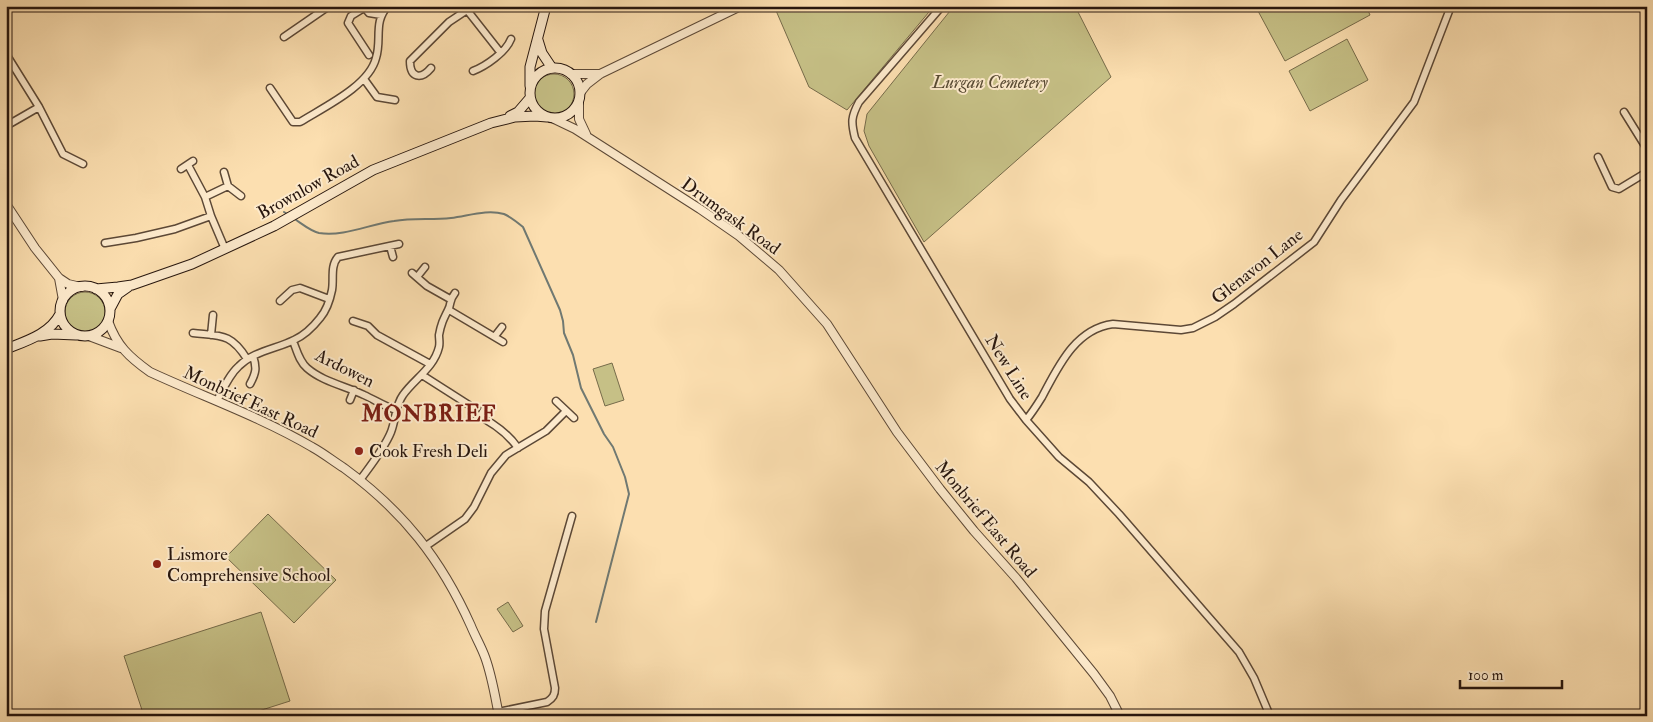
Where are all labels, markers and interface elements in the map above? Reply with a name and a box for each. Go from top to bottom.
park label: Lurgan Cemetery [931,71,1049,94]
street label: Brownlow Road [253,150,363,225]
street label: Drumgask Road [677,173,785,260]
street label: Glenavon Lane [1207,223,1308,309]
street label: New Line [980,330,1038,405]
street label: Ardowen [310,343,378,393]
street label: Monbrief East Road [180,361,322,444]
district label: MONBRIEF [361,400,496,428]
place label: Cook Fresh Deli [369,440,488,463]
marker: Cook Fresh Deli [353,445,365,457]
street label: Monbrief East Road [930,456,1041,583]
place label: Lismore Comprehensive School [167,543,331,587]
marker: Lismore Comprehensive School [151,558,163,570]
scale bar [1460,657,1563,689]
text: 100 m [1468,666,1504,685]

